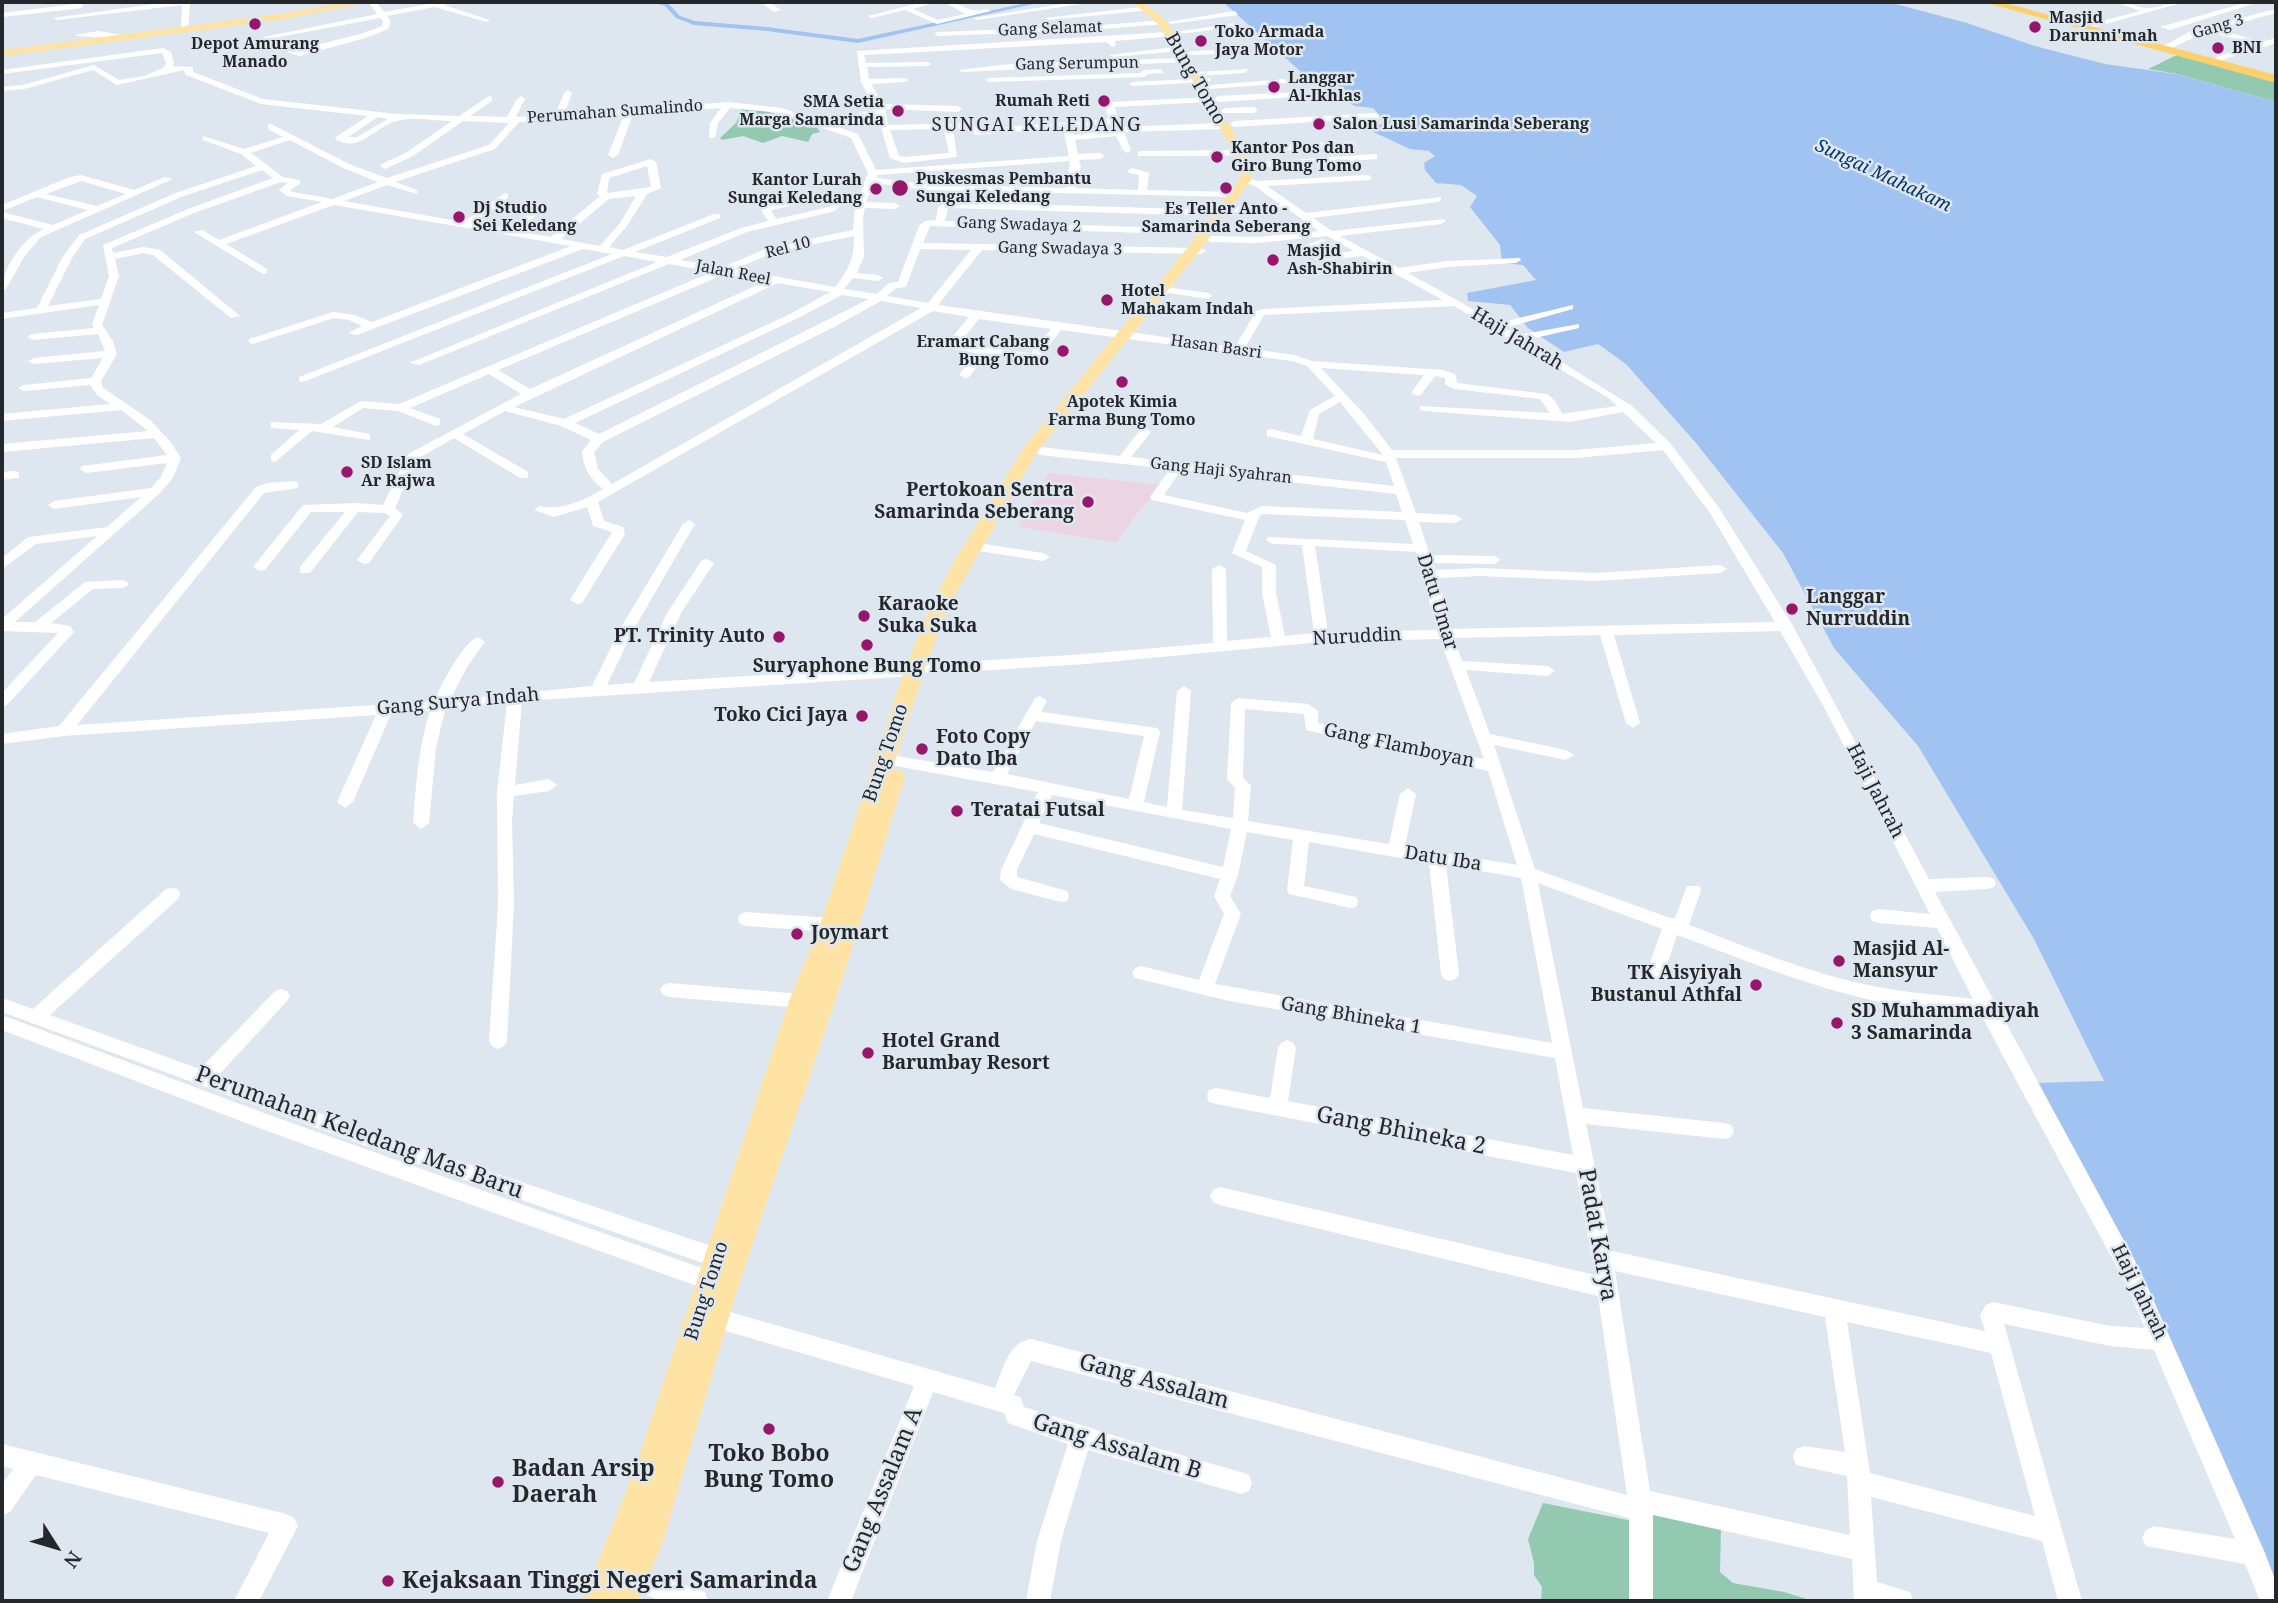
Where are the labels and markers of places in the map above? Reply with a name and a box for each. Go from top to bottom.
place label: Masjid Darunni'mah [2049,8,2158,46]
marker: Depot Amurang Manado [247,16,263,32]
marker: Masjid Darunni'mah [2027,19,2043,35]
place label: Toko Armada Jaya Motor [1215,22,1324,60]
marker: Toko Armada Jaya Motor [1193,33,1209,49]
place label: Depot Amurang Manado [191,34,319,72]
place label: BNI [2232,38,2262,58]
marker: BNI [2210,40,2226,56]
place label: Langgar Al-Ikhlas [1288,68,1361,106]
marker: Langgar Al-Ikhlas [1266,79,1282,95]
place label: Rumah Reti [995,91,1090,111]
place label: SMA Setia Marga Samarinda [739,92,884,130]
marker: Rumah Reti [1096,93,1112,109]
marker: SMA Setia Marga Samarinda [890,103,906,119]
place label: Salon Lusi Samarinda Seberang [1333,114,1589,134]
marker: Salon Lusi Samarinda Seberang [1311,116,1327,132]
place label: Kantor Pos dan Giro Bung Tomo [1231,138,1362,176]
marker: Kantor Pos dan Giro Bung Tomo [1209,149,1225,165]
place label: Puskesmas Pembantu Sungai Keledang [916,169,1091,207]
place label: Kantor Lurah Sungai Keledang [728,170,862,208]
marker: Puskesmas Pembantu Sungai Keledang [890,178,910,198]
marker: Es Teller Anto - Samarinda Seberang [1218,180,1234,196]
marker: Kantor Lurah Sungai Keledang [868,181,884,197]
place label: Dj Studio Sei Keledang [473,198,576,236]
place label: Es Teller Anto - Samarinda Seberang [1142,199,1310,237]
marker: Dj Studio Sei Keledang [451,209,467,225]
place label: Masjid Ash-Shabirin [1287,241,1393,279]
marker: Masjid Ash-Shabirin [1265,252,1281,268]
place label: Hotel Mahakam Indah [1121,281,1254,319]
marker: Hotel Mahakam Indah [1099,292,1115,308]
place label: Eramart Cabang Bung Tomo [917,332,1049,370]
marker: Eramart Cabang Bung Tomo [1055,343,1071,359]
marker: Apotek Kimia Farma Bung Tomo [1114,374,1130,390]
place label: Apotek Kimia Farma Bung Tomo [1048,392,1196,430]
place label: SD Islam Ar Rajwa [361,453,435,491]
marker: SD Islam Ar Rajwa [339,464,355,480]
place label: Pertokoan Sentra Samarinda Seberang [874,480,1074,524]
marker: Pertokoan Sentra Samarinda Seberang [1080,494,1096,510]
place label: Langgar Nurruddin [1806,587,1910,631]
place label: Karaoke Suka Suka [878,594,977,638]
marker: Langgar Nurruddin [1784,601,1800,617]
marker: Karaoke Suka Suka [856,608,872,624]
place label: PT. Trinity Auto [614,626,765,648]
marker: PT. Trinity Auto [771,629,787,645]
marker: Suryaphone Bung Tomo [859,637,875,653]
place label: Suryaphone Bung Tomo [753,656,981,678]
place label: Toko Cici Jaya [714,705,848,727]
marker: Toko Cici Jaya [854,708,870,724]
place label: Foto Copy Dato Iba [936,727,1030,771]
marker: Foto Copy Dato Iba [914,741,930,757]
place label: Teratai Futsal [971,800,1105,822]
marker: Teratai Futsal [949,803,965,819]
place label: Joymart [811,923,889,945]
marker: Joymart [789,926,805,942]
place label: Masjid Al- Mansyur [1853,939,1949,983]
marker: Masjid Al- Mansyur [1831,953,1847,969]
place label: TK Aisyiyah Bustanul Athfal [1591,963,1742,1007]
marker: TK Aisyiyah Bustanul Athfal [1748,977,1764,993]
place label: SD Muhammadiyah 3 Samarinda [1851,1001,2039,1045]
marker: SD Muhammadiyah 3 Samarinda [1829,1015,1845,1031]
place label: Hotel Grand Barumbay Resort [882,1031,1050,1075]
marker: Hotel Grand Barumbay Resort [860,1045,876,1061]
marker: Toko Bobo Bung Tomo [761,1421,777,1437]
place label: Toko Bobo Bung Tomo [704,1440,834,1494]
place label: Badan Arsip Daerah [512,1455,655,1509]
marker: Badan Arsip Daerah [490,1474,506,1490]
place label: Kejaksaan Tinggi Negeri Samarinda [402,1567,817,1595]
marker: Kejaksaan Tinggi Negeri Samarinda [380,1573,396,1589]

